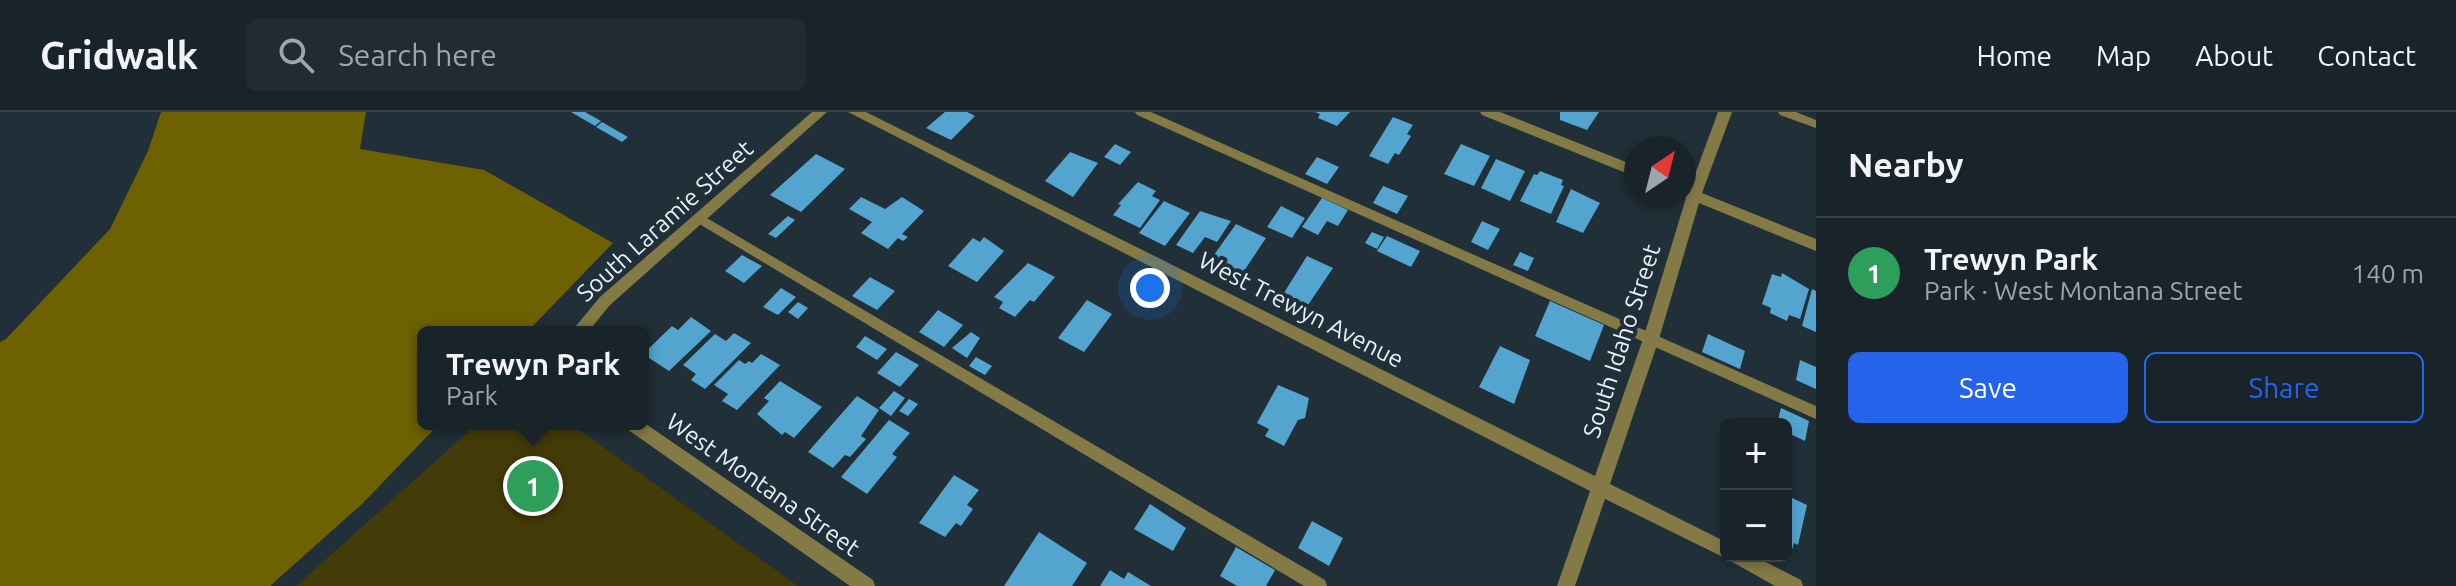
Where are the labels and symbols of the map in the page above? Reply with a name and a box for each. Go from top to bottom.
street label: South Laramie Street [571,134,759,307]
north arrow [1624,136,1696,208]
street label: South Idaho Street [1578,240,1666,441]
street label: West Trewyn Avenue [1194,246,1408,373]
your location [1130,268,1170,308]
street label: West Montana Street [662,408,865,562]
pin: 1 [507,456,559,516]

